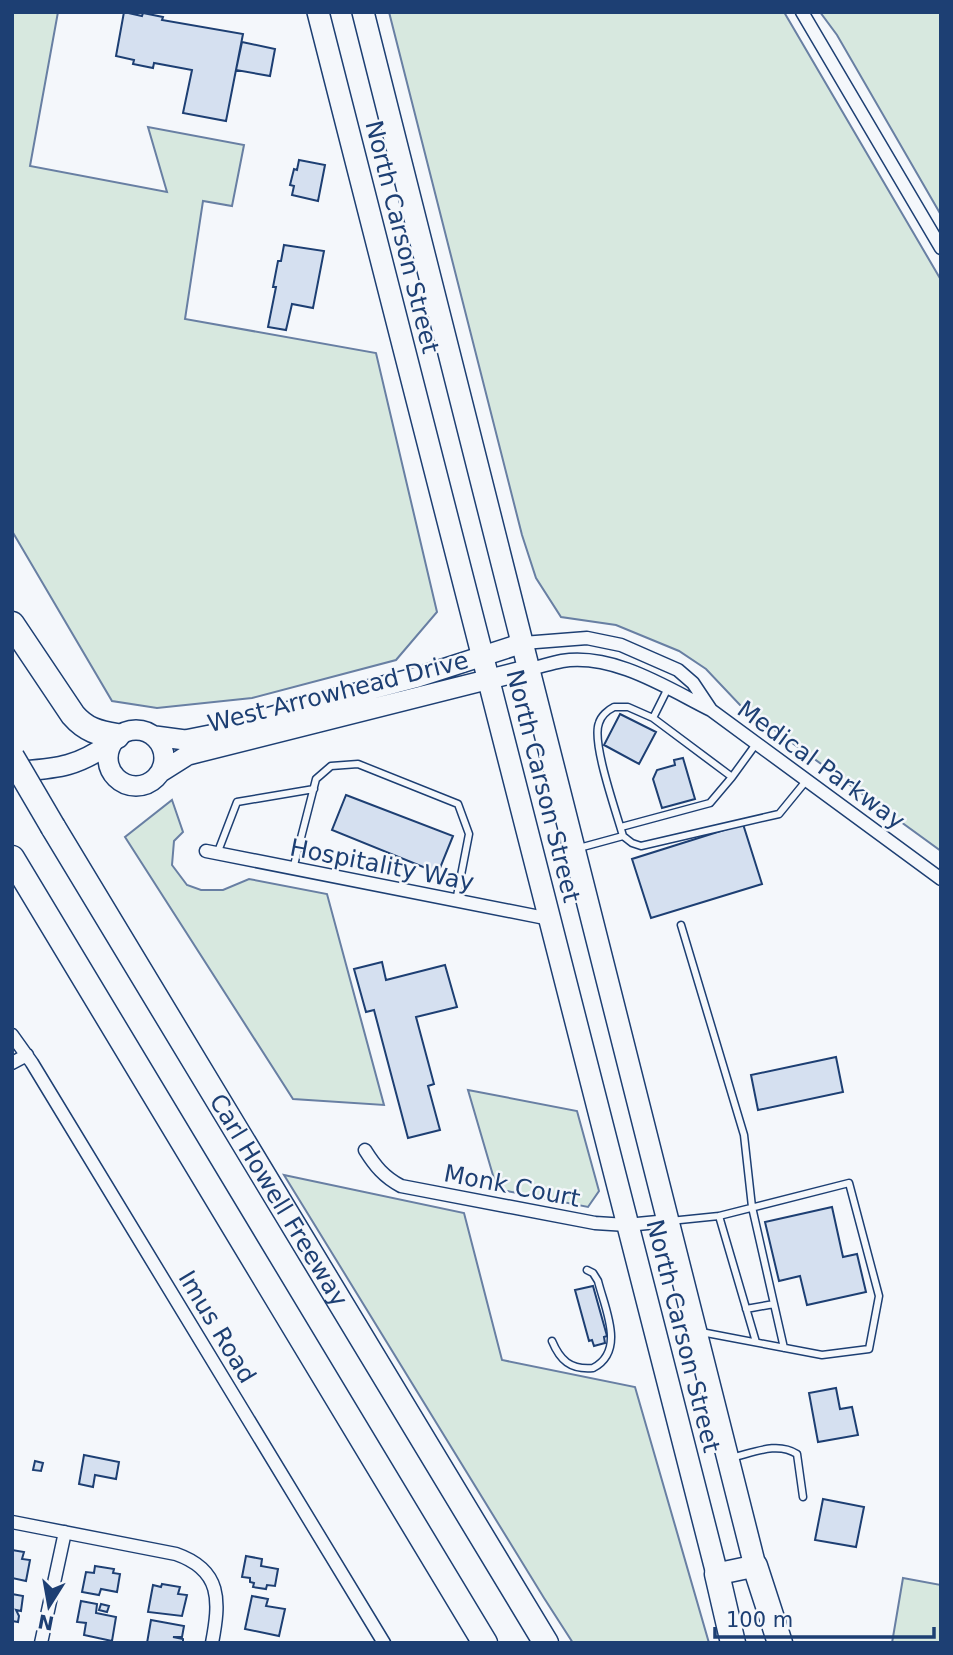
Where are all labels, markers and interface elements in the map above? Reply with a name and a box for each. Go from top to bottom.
street label: North Carson Street [360,118,444,356]
street label: West Arrowhead Drive [205,646,471,738]
street label: North Carson Street [501,667,585,905]
street label: Medical Parkway [732,695,910,835]
street label: Hospitality Way [288,833,476,897]
street label: Carl Howell Freeway [204,1089,353,1312]
street label: Monk Court [442,1159,582,1213]
street label: North Carson Street [641,1217,725,1455]
street label: Imus Road [173,1266,261,1388]
north arrow [14,1571,84,1641]
scale bar [715,1596,934,1640]
text: 100 m [726,1608,793,1632]
text: N [36,1610,56,1635]

